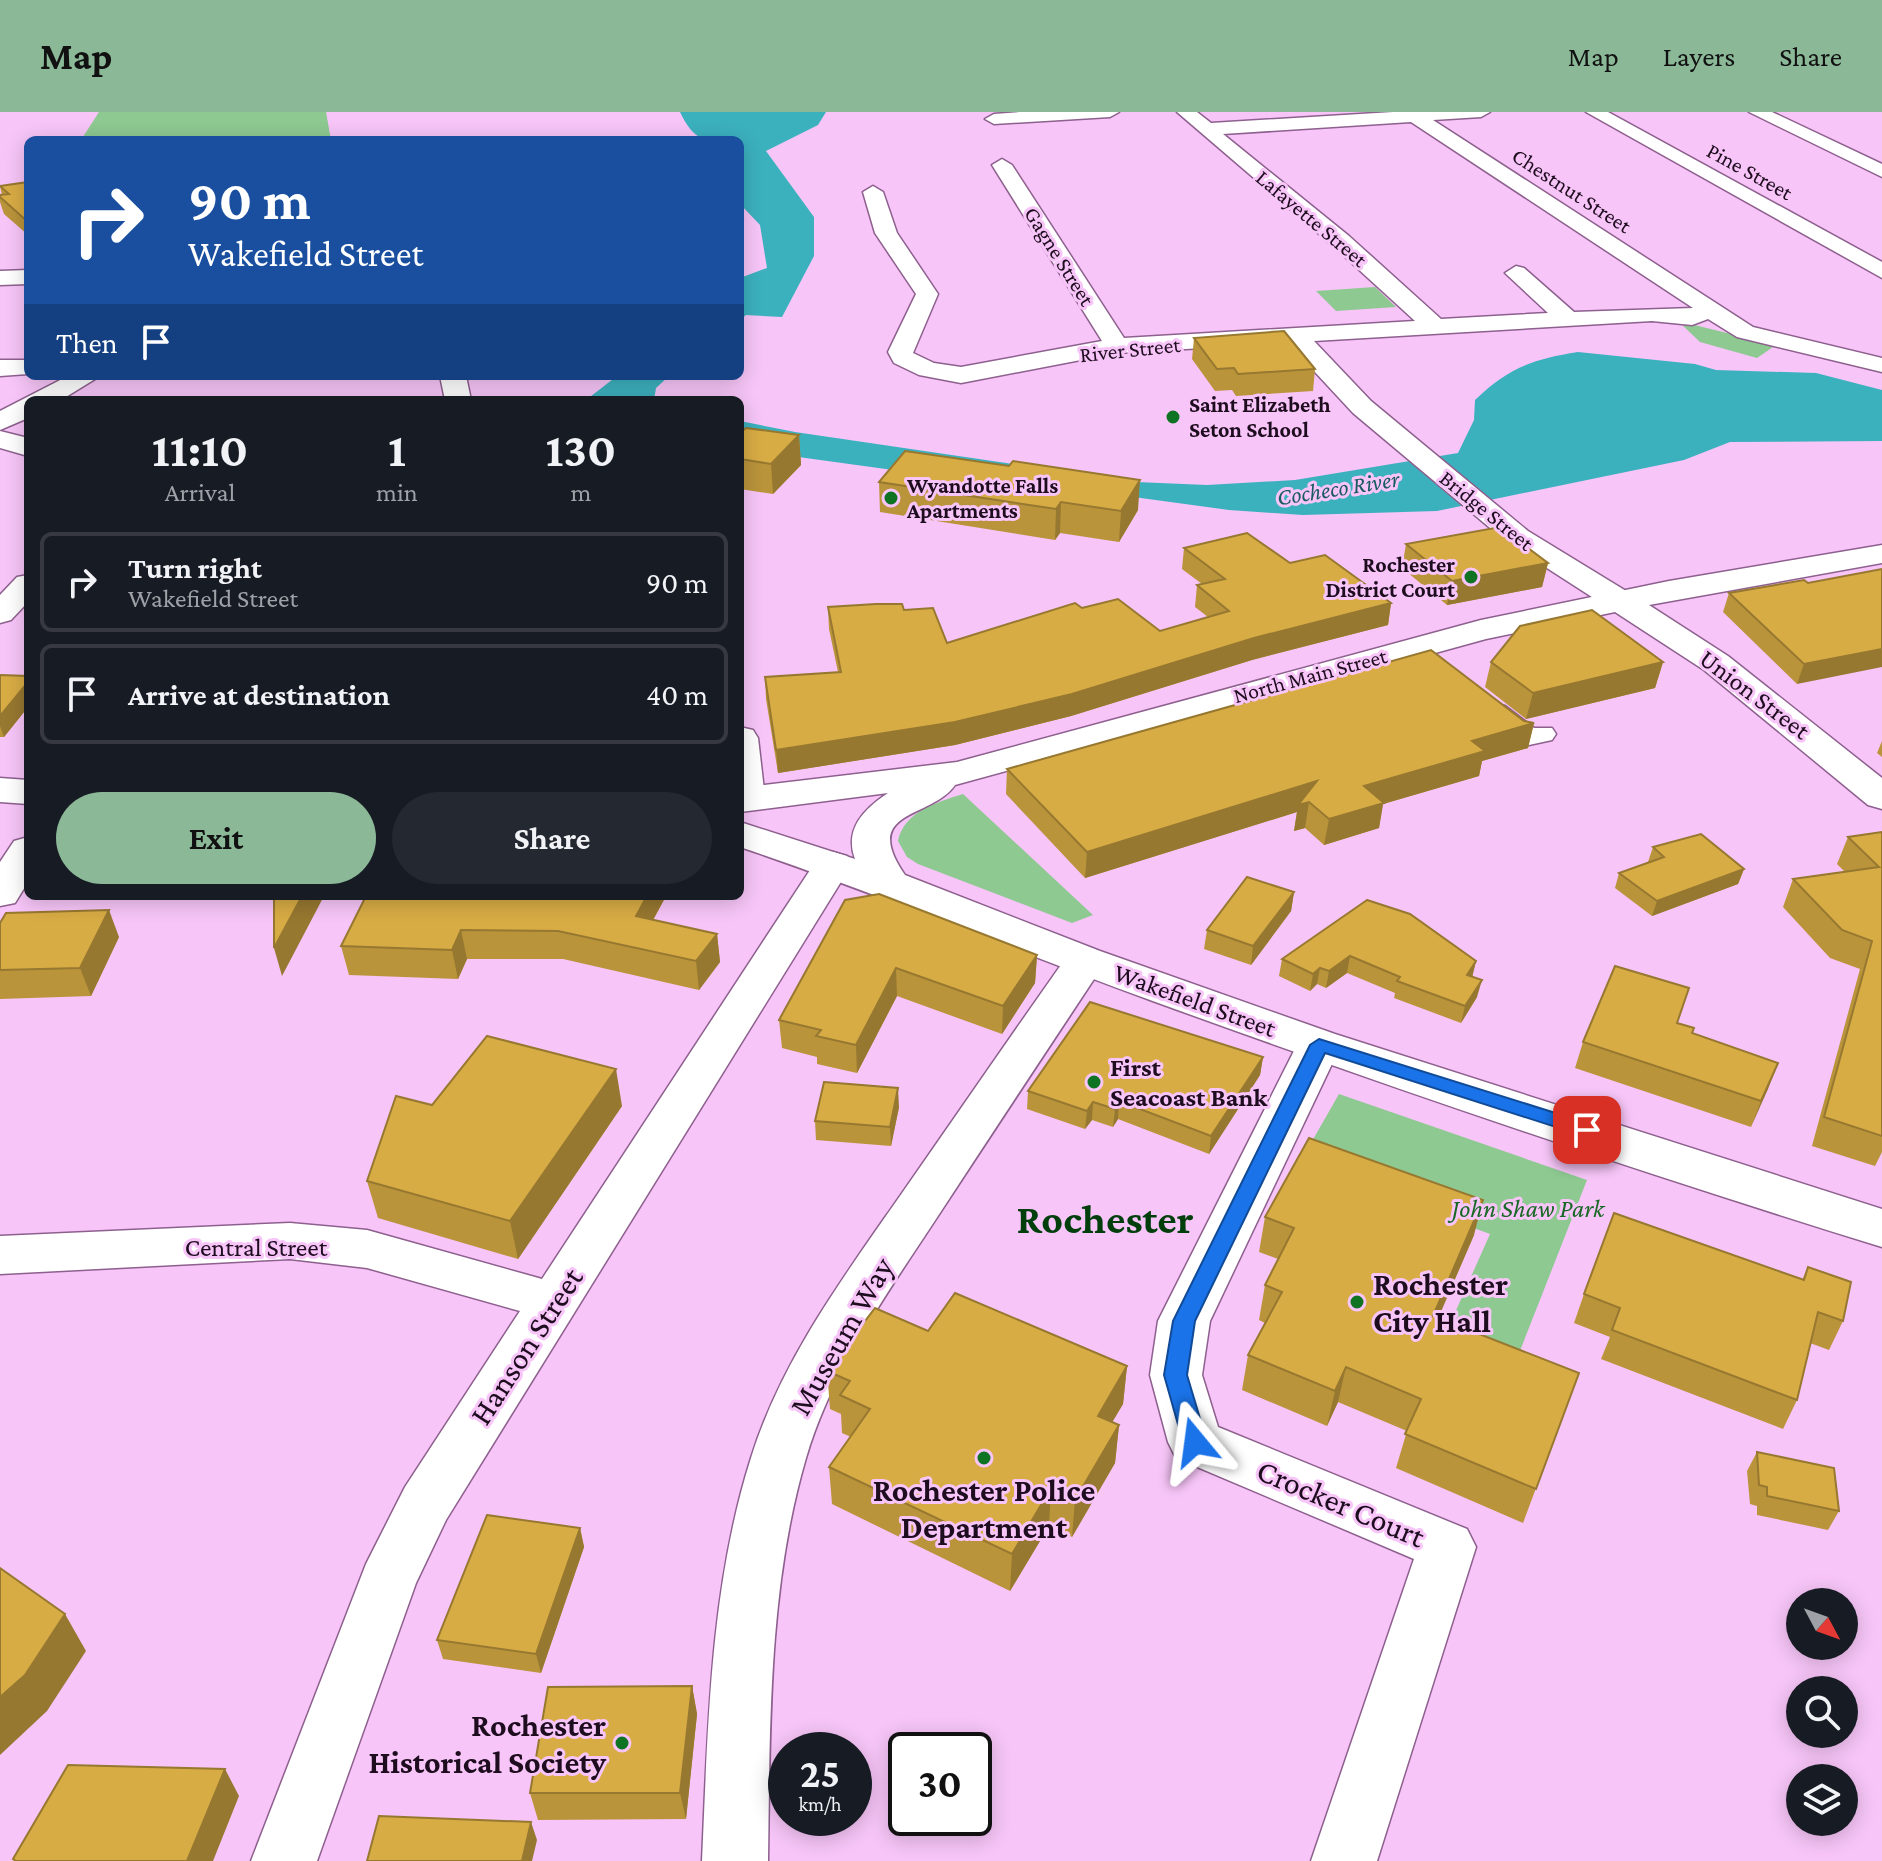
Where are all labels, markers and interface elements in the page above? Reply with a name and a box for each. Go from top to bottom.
text: Map [40,35,113,77]
text: Map [1568,41,1619,72]
text: Layers [1663,41,1735,72]
text: Share [1779,41,1842,72]
street label: Pine Street [1703,138,1798,205]
street label: Chestnut Street [1508,143,1637,239]
street label: Lafayette Street [1251,165,1373,272]
icon: right [56,168,160,272]
text: 90 m [188,169,311,231]
street label: Gagne Street [1019,202,1100,311]
text: Wakefield Street [188,234,423,274]
icon: arrive [134,320,178,364]
text: Then [56,326,118,359]
street label: River Street [1078,332,1182,367]
place label: Saint Elizabeth Seton School [1189,392,1331,442]
marker: Saint Elizabeth Seton School [1164,408,1182,426]
text: 11:10 [152,423,248,476]
text: 1 [388,423,406,476]
text: 130 [546,423,616,476]
water label: Cocheco River [1275,464,1402,510]
street label: Bridge Street [1435,465,1539,556]
place label: Wyandotte Falls Apartments [906,473,1058,523]
text: Arrival [165,478,235,507]
text: min [376,478,418,507]
text: m [570,478,591,507]
marker: Wyandotte Falls Apartments [882,489,900,507]
text: Turn right [128,551,262,584]
place label: Rochester District Court [1325,552,1456,602]
icon: right [60,560,104,604]
text: 90 m [646,566,708,599]
marker: Rochester District Court [1462,568,1480,586]
text: Wakefield Street [128,584,298,613]
street label: North Main Street [1231,643,1390,708]
street label: Union Street [1694,644,1816,745]
icon: arrive [60,672,104,716]
text: Arrive at destination [128,678,390,711]
text: 40 m [646,678,708,711]
button: Exit [56,792,376,884]
button: Share [392,792,712,884]
street label: Wakefield Street [1110,958,1280,1043]
place label: First Seacoast Bank [1110,1053,1268,1112]
marker: First Seacoast Bank [1085,1073,1103,1091]
pin [1553,1096,1621,1164]
icon: arrive [1565,1108,1609,1152]
park label: John Shaw Park [1448,1194,1606,1223]
district label: Rochester [1016,1195,1194,1242]
street label: Central Street [185,1233,328,1262]
street label: Museum Way [781,1250,901,1421]
street label: Hanson Street [462,1261,590,1431]
place label: Rochester City Hall [1373,1266,1508,1339]
marker: Rochester City Hall [1348,1293,1366,1311]
position arrow [1153,1400,1237,1484]
marker: Rochester Police Department [975,1449,993,1467]
street label: Crocker Court [1252,1452,1431,1555]
place label: Rochester Police Department [873,1472,1095,1545]
north arrow [1786,1588,1858,1660]
map controls [1786,1588,1858,1836]
button: search [1786,1676,1858,1748]
place label: Rochester Historical Society [369,1707,606,1780]
speed limit sign: 30 [888,1732,992,1836]
marker: Rochester Historical Society [613,1734,631,1752]
text: 25 [800,1751,840,1796]
button: layers [1786,1764,1858,1836]
text: km/h [798,1793,842,1815]

